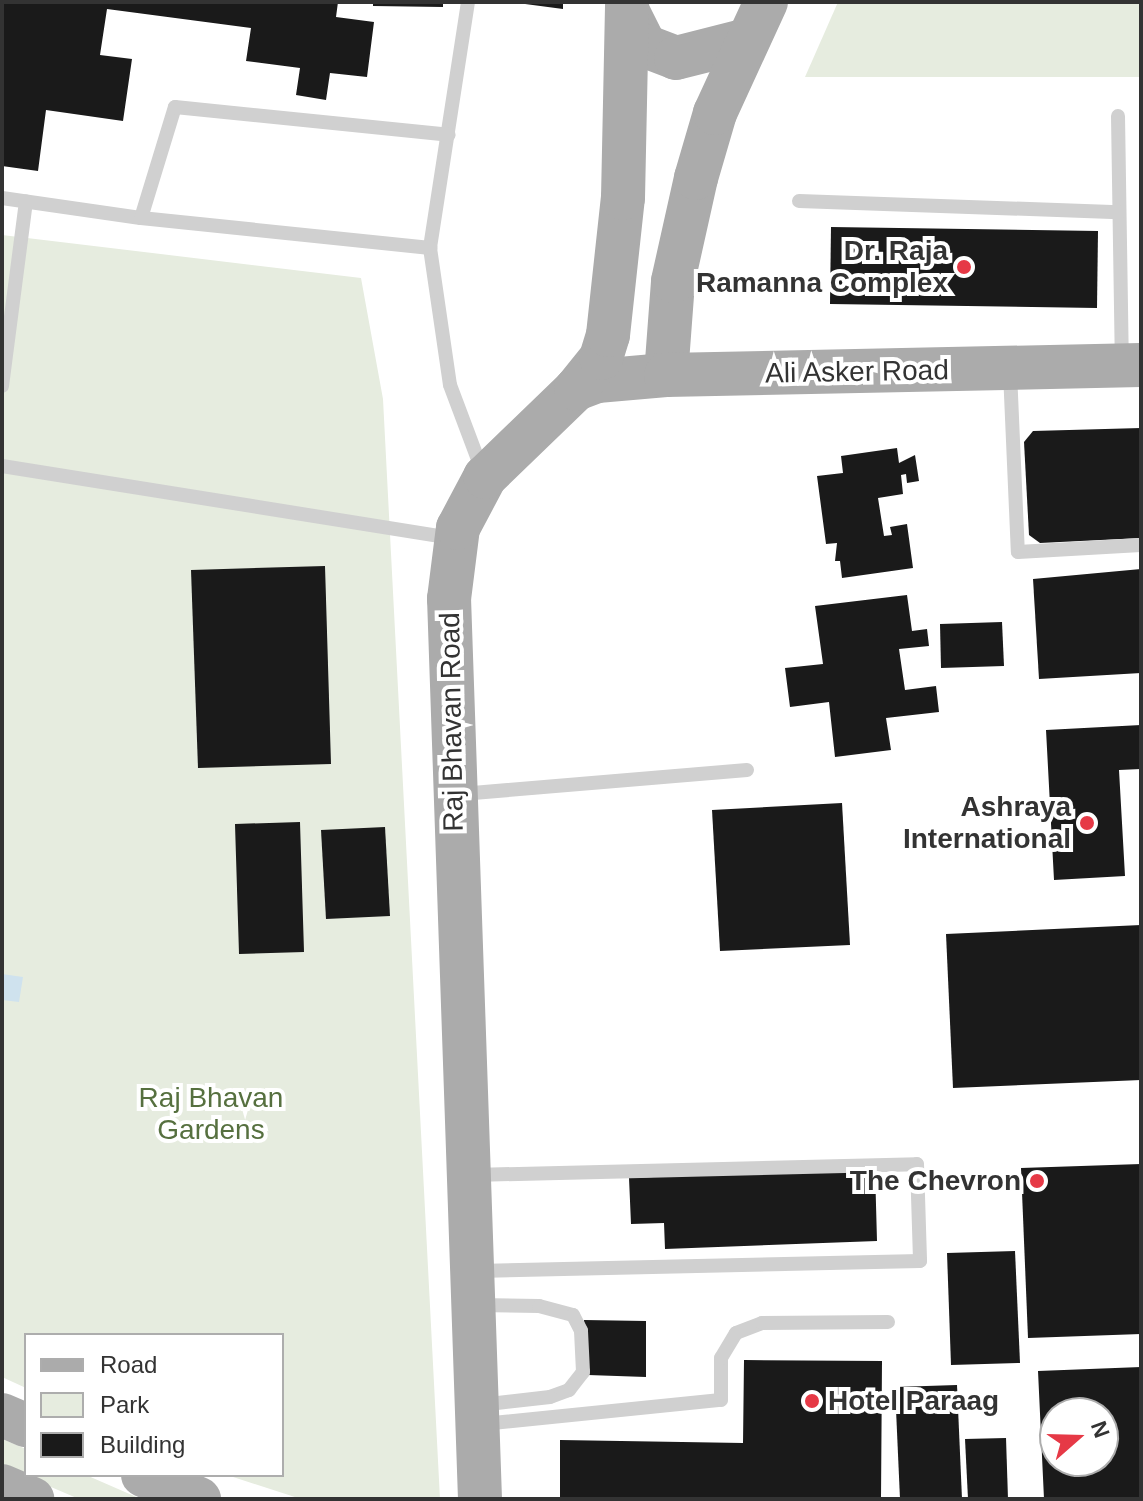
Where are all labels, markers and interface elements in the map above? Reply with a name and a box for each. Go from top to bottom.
place label: Dr. Raja Ramanna Complex [696,234,948,300]
marker: Dr. Raja Ramanna Complex [955,258,973,276]
street label: Ali Asker Road [764,354,950,390]
street label: Raj Bhavan Road [433,612,471,832]
place label: Ashraya International [903,790,1071,856]
marker: Ashraya International [1078,814,1096,832]
park label: Raj Bhavan Gardens [139,1081,283,1147]
place label: The Chevron [850,1164,1021,1198]
marker: The Chevron [1028,1172,1046,1190]
legend [24,1333,284,1477]
text: Road [100,1351,157,1378]
place label: Hotel Paraag [828,1384,999,1418]
text: Park [100,1391,149,1418]
marker: Hotel Paraag [803,1392,821,1410]
north arrow [1039,1397,1119,1477]
text: N [1086,1418,1115,1441]
text: Building [100,1431,185,1458]

